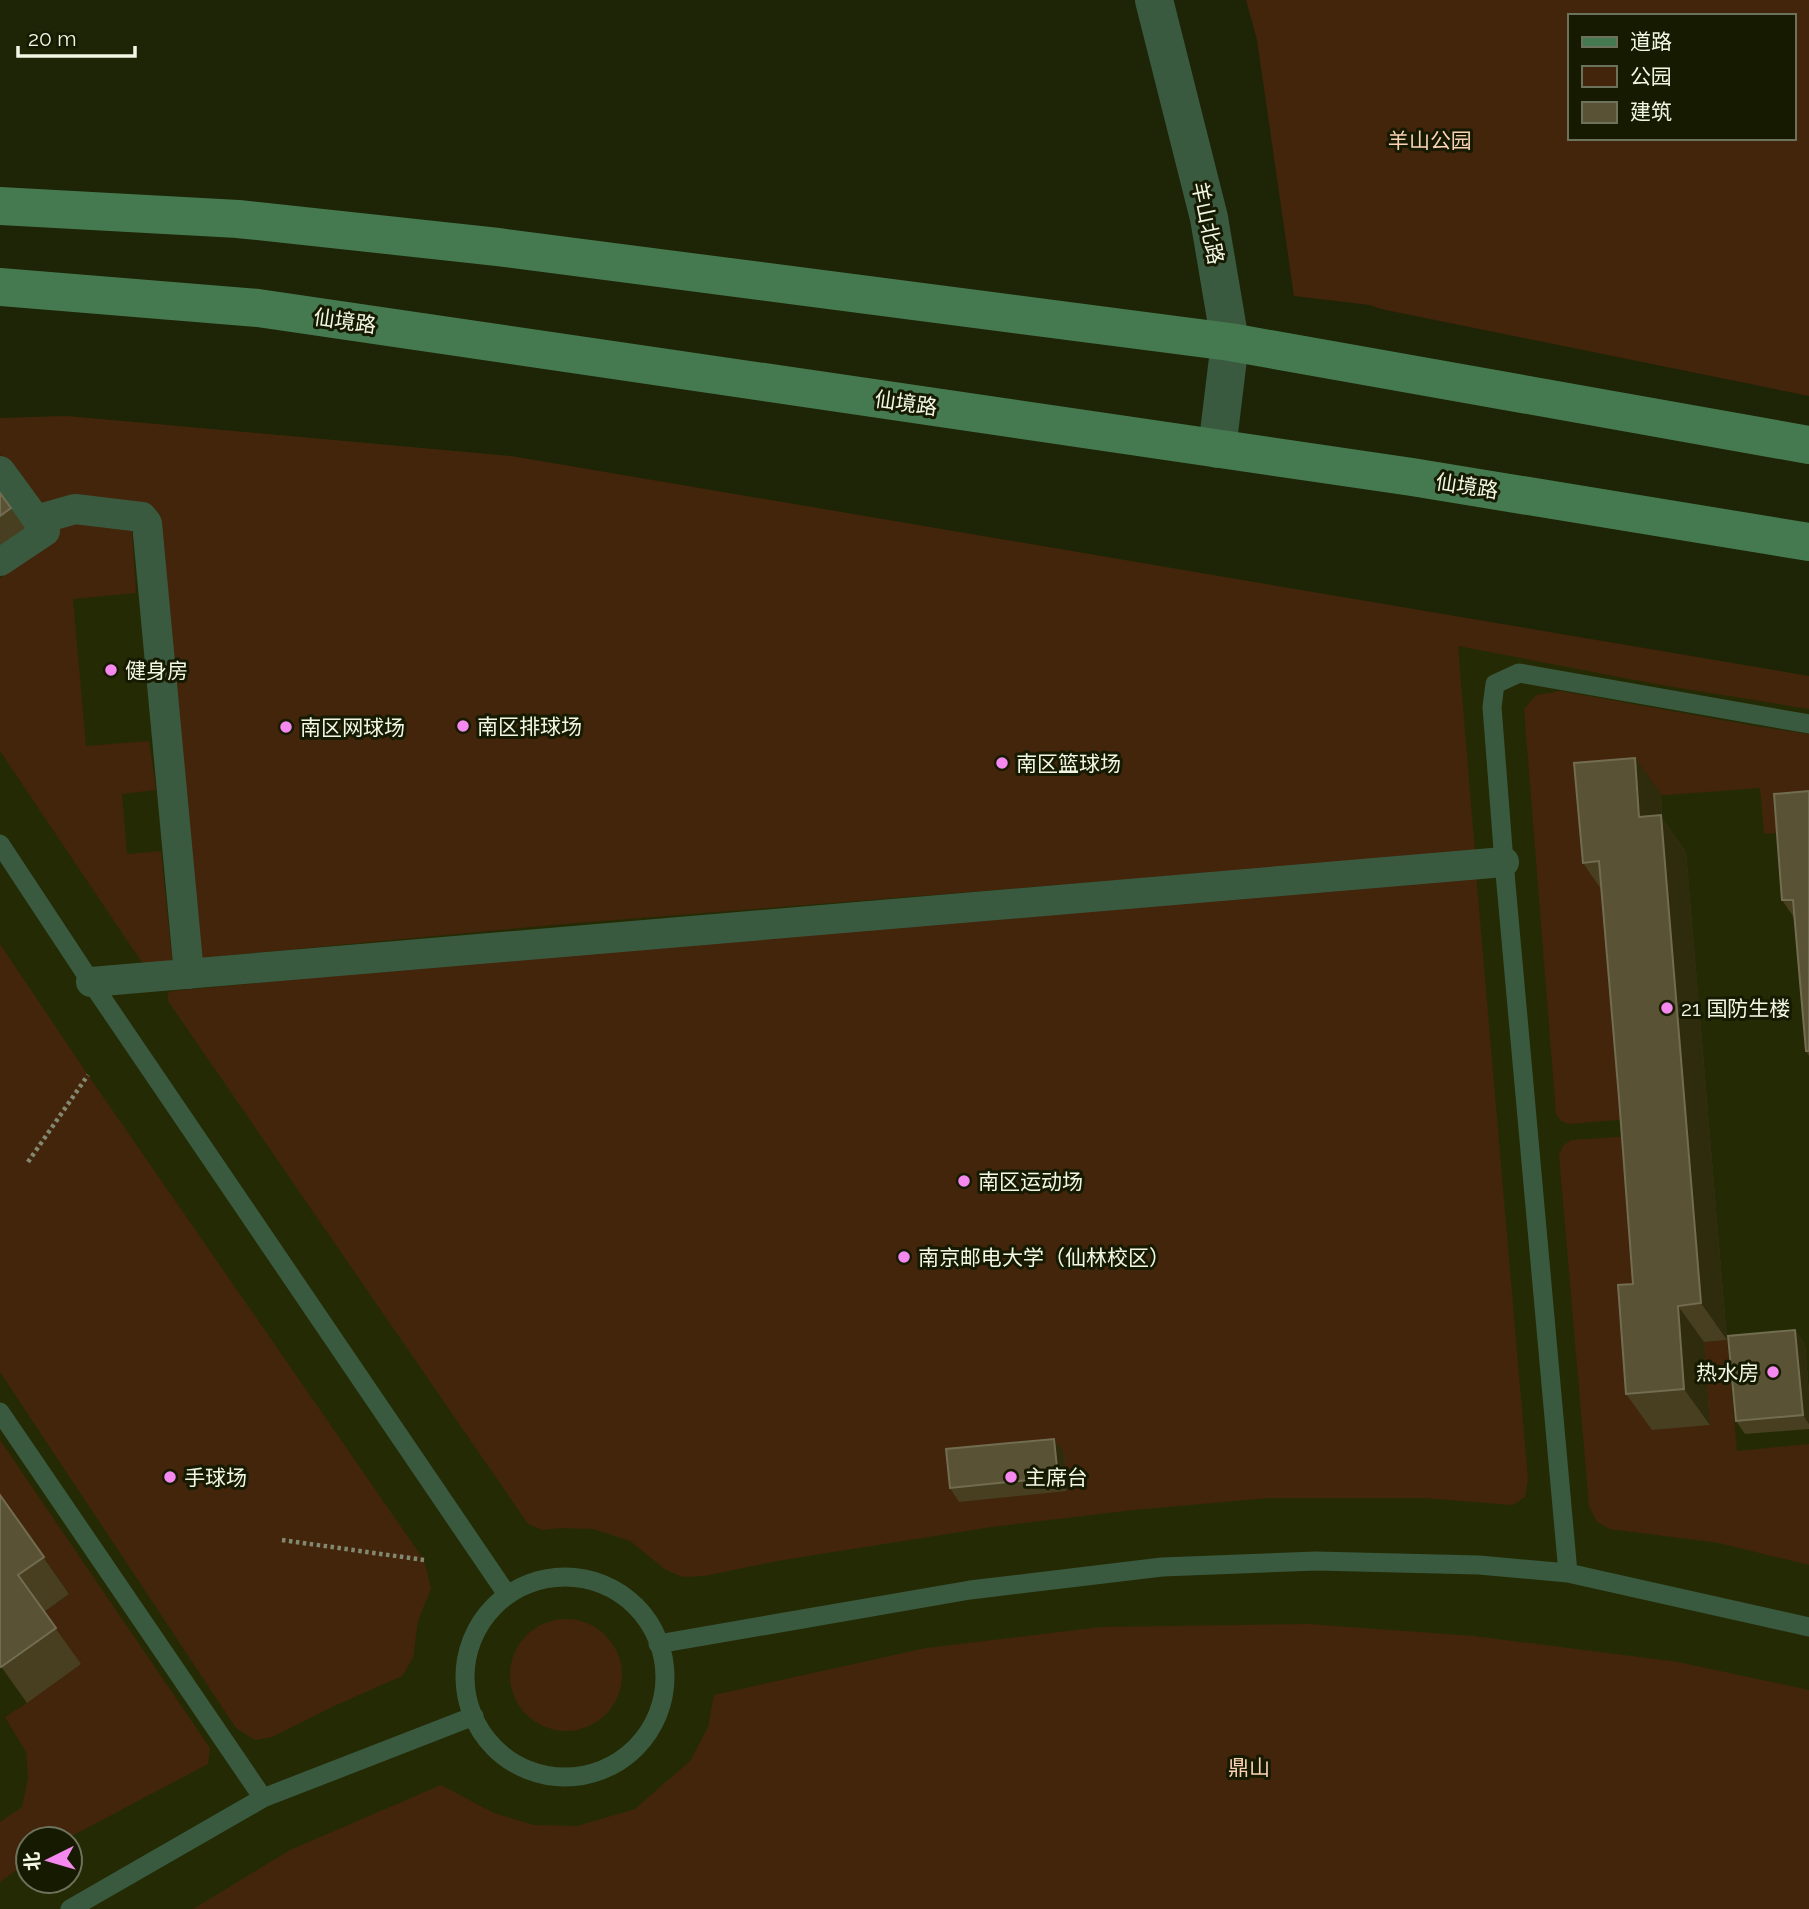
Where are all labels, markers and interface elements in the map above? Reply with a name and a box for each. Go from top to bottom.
scale bar [18,14,135,58]
legend [1568,14,1795,140]
text: 20 m [28,26,76,51]
text: 道路 [1630,29,1672,54]
text: 公园 [1630,64,1672,89]
text: 建筑 [1630,99,1672,124]
park label: 羊山公园 [1388,128,1472,153]
street label: 羊山北路 [1187,179,1229,267]
street label: 仙境路 [312,304,378,338]
street label: 仙境路 [873,386,939,420]
street label: 仙境路 [1434,469,1500,503]
place label: 健身房 [125,658,188,683]
marker: 健身房 [103,662,119,678]
place label: 南区排球场 [477,714,582,739]
place label: 南区网球场 [300,715,405,740]
marker: 南区排球场 [455,718,471,734]
marker: 南区网球场 [278,719,294,735]
place label: 南区篮球场 [1016,751,1121,776]
marker: 南区篮球场 [994,755,1010,771]
place label: 21 国防生楼 [1681,996,1790,1021]
marker: 21 国防生楼 [1659,1000,1675,1016]
place label: 南区运动场 [978,1169,1083,1194]
marker: 南区运动场 [956,1173,972,1189]
place label: 南京邮电大学（仙林校区） [918,1245,1170,1270]
marker: 南京邮电大学（仙林校区） [896,1249,912,1265]
place label: 热水房 [1696,1360,1759,1385]
marker: 热水房 [1765,1364,1781,1380]
place label: 手球场 [184,1465,247,1490]
place label: 主席台 [1025,1465,1088,1490]
marker: 手球场 [162,1469,178,1485]
marker: 主席台 [1003,1469,1019,1485]
park label: 鼎山 [1228,1755,1270,1780]
north arrow [14,1825,84,1895]
text: 北 [20,1851,44,1872]

